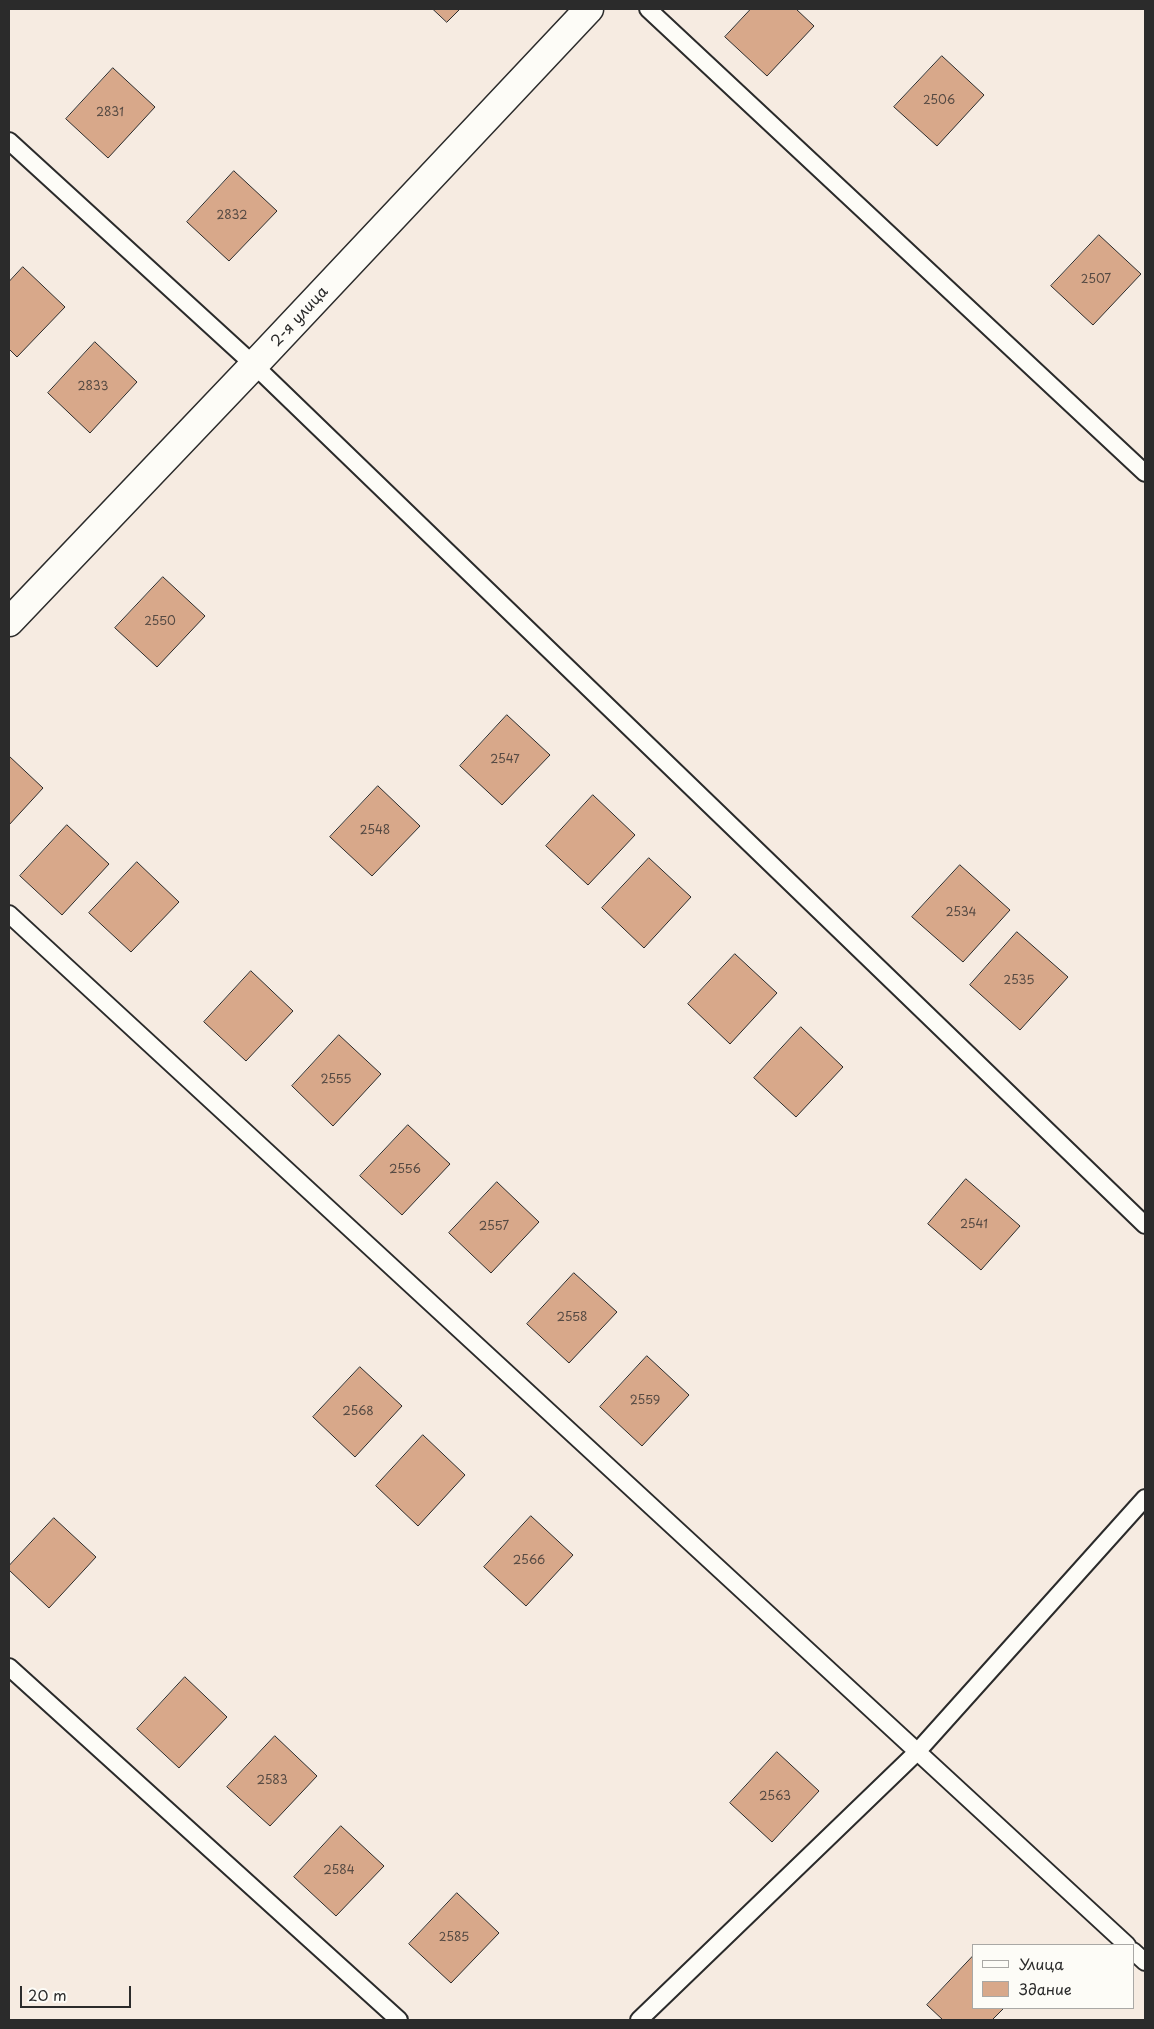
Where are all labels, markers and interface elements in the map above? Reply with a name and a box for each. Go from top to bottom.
house number: 2506 [923,94,955,108]
house number: 2831 [96,106,124,120]
house number: 2832 [216,209,248,223]
house number: 2507 [1081,273,1111,287]
street label: 2-я улица [268,283,332,351]
house number: 2833 [77,380,109,394]
house number: 2550 [144,615,176,629]
house number: 2547 [490,753,520,767]
house number: 2548 [360,824,390,838]
house number: 2534 [945,906,977,920]
house number: 2535 [1004,974,1034,988]
house number: 2555 [320,1073,352,1087]
house number: 2556 [389,1163,421,1177]
house number: 2541 [960,1218,988,1232]
house number: 2557 [479,1220,509,1234]
house number: 2558 [556,1311,588,1325]
house number: 2559 [630,1394,660,1408]
house number: 2568 [342,1405,374,1419]
house number: 2566 [513,1554,545,1568]
house number: 2583 [256,1774,288,1788]
house number: 2563 [759,1790,791,1804]
house number: 2584 [323,1864,355,1878]
house number: 2585 [439,1931,469,1945]
legend [972,1944,1134,2009]
text: Улица [1019,1952,1064,1975]
scale bar [22,1976,134,2008]
text: Здание [1019,1977,1072,2000]
text: 20 m [28,1983,67,2006]

